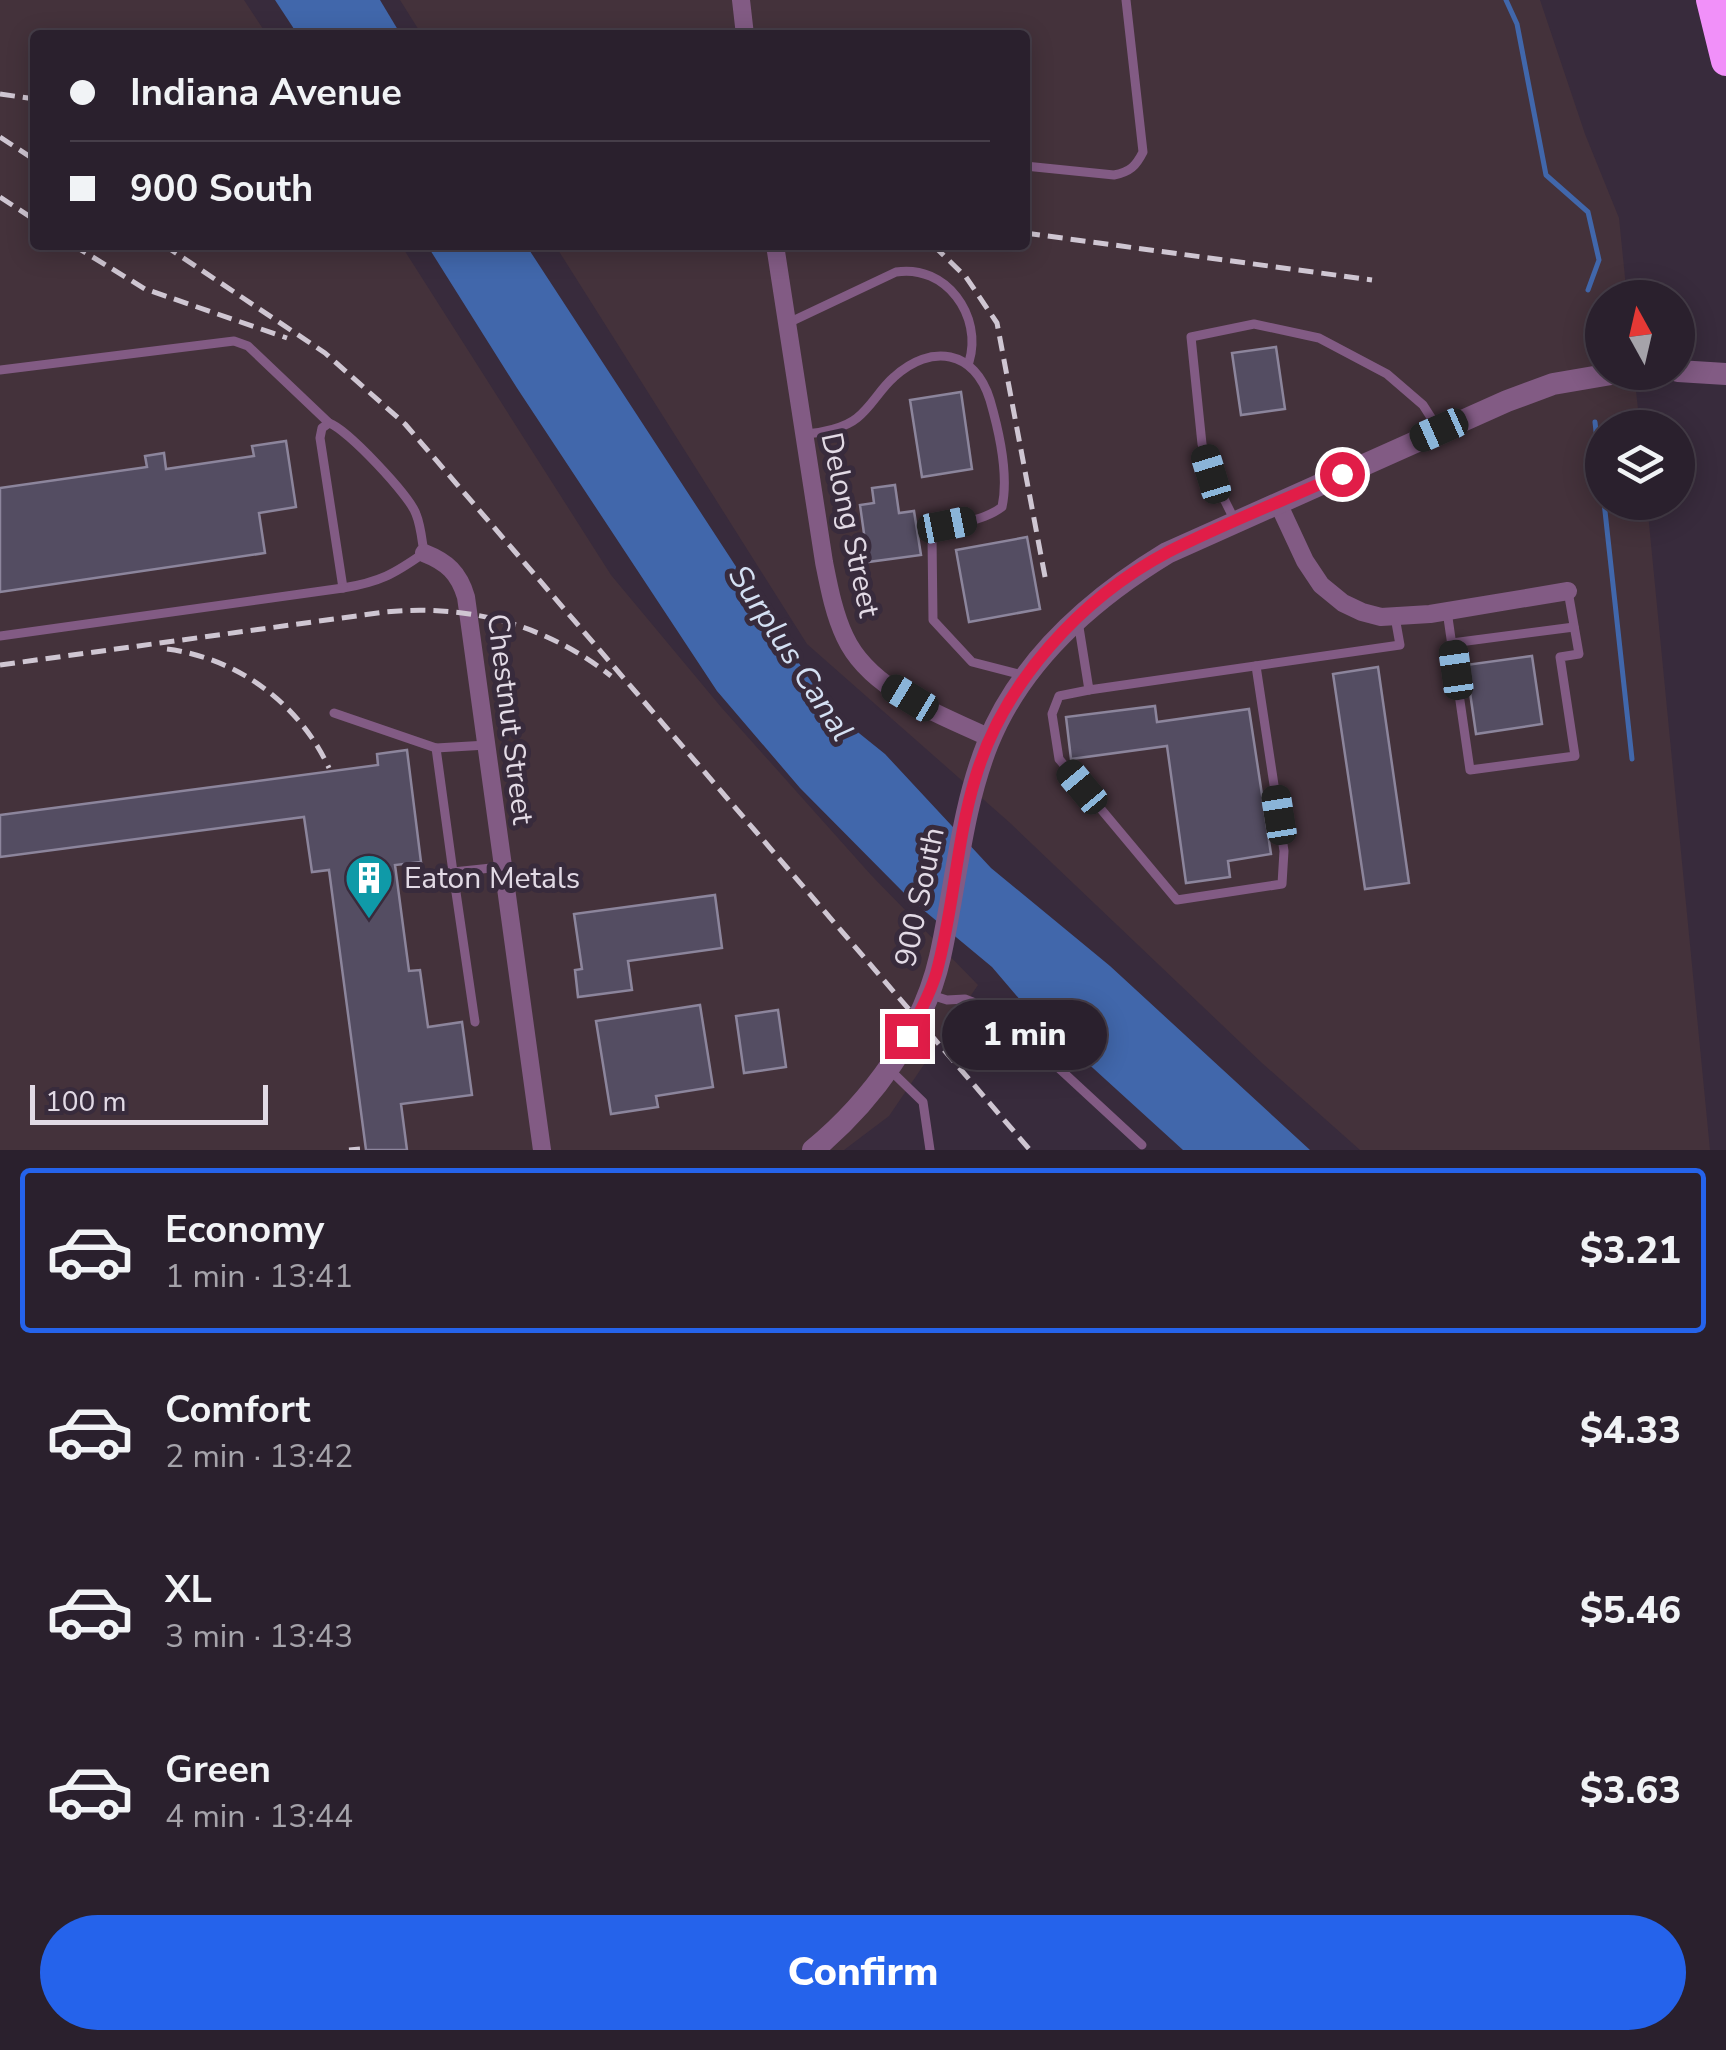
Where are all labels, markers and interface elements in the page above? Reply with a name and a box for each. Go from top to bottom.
text: Indiana Avenue [130,67,402,118]
text: 900 South [130,163,313,214]
north arrow [1585,280,1695,390]
map controls [1585,280,1695,520]
car [1405,404,1473,456]
button: layers [1585,410,1695,520]
street label: Delong Street [810,429,890,622]
car [1188,441,1234,507]
route start [1320,452,1365,497]
car [915,505,979,545]
water label: Surplus Canal [718,557,864,749]
street label: Chestnut Street [477,611,543,827]
car [1437,638,1475,702]
car [877,670,943,726]
car [1051,754,1113,820]
car [1259,783,1299,847]
street label: 900 South [885,824,955,970]
building icon: Eaton Metals [343,852,395,920]
place label: Eaton Metals [404,858,580,899]
callout: 1 min [942,1001,1107,1071]
text: 1 min [982,1013,1067,1056]
route end [885,1014,930,1059]
scale bar [30,1080,268,1124]
text: 100 m [45,1083,127,1121]
text: Economy [165,1204,324,1255]
icon: car [45,1206,135,1296]
text: $3.21 [1580,1225,1681,1276]
text: 1 min · 13:41 [165,1255,353,1298]
text: Comfort [165,1384,310,1435]
icon: car [45,1386,135,1476]
text: $4.33 [1580,1405,1681,1456]
text: 2 min · 13:42 [165,1435,353,1478]
text: XL [165,1564,212,1615]
icon: car [45,1566,135,1656]
text: $5.46 [1580,1585,1681,1636]
text: 3 min · 13:43 [165,1615,353,1658]
text: Green [165,1744,271,1795]
icon: car [45,1746,135,1836]
text: $3.63 [1580,1765,1681,1816]
text: 4 min · 13:44 [165,1795,353,1838]
button: Confirm [40,1915,1686,2030]

